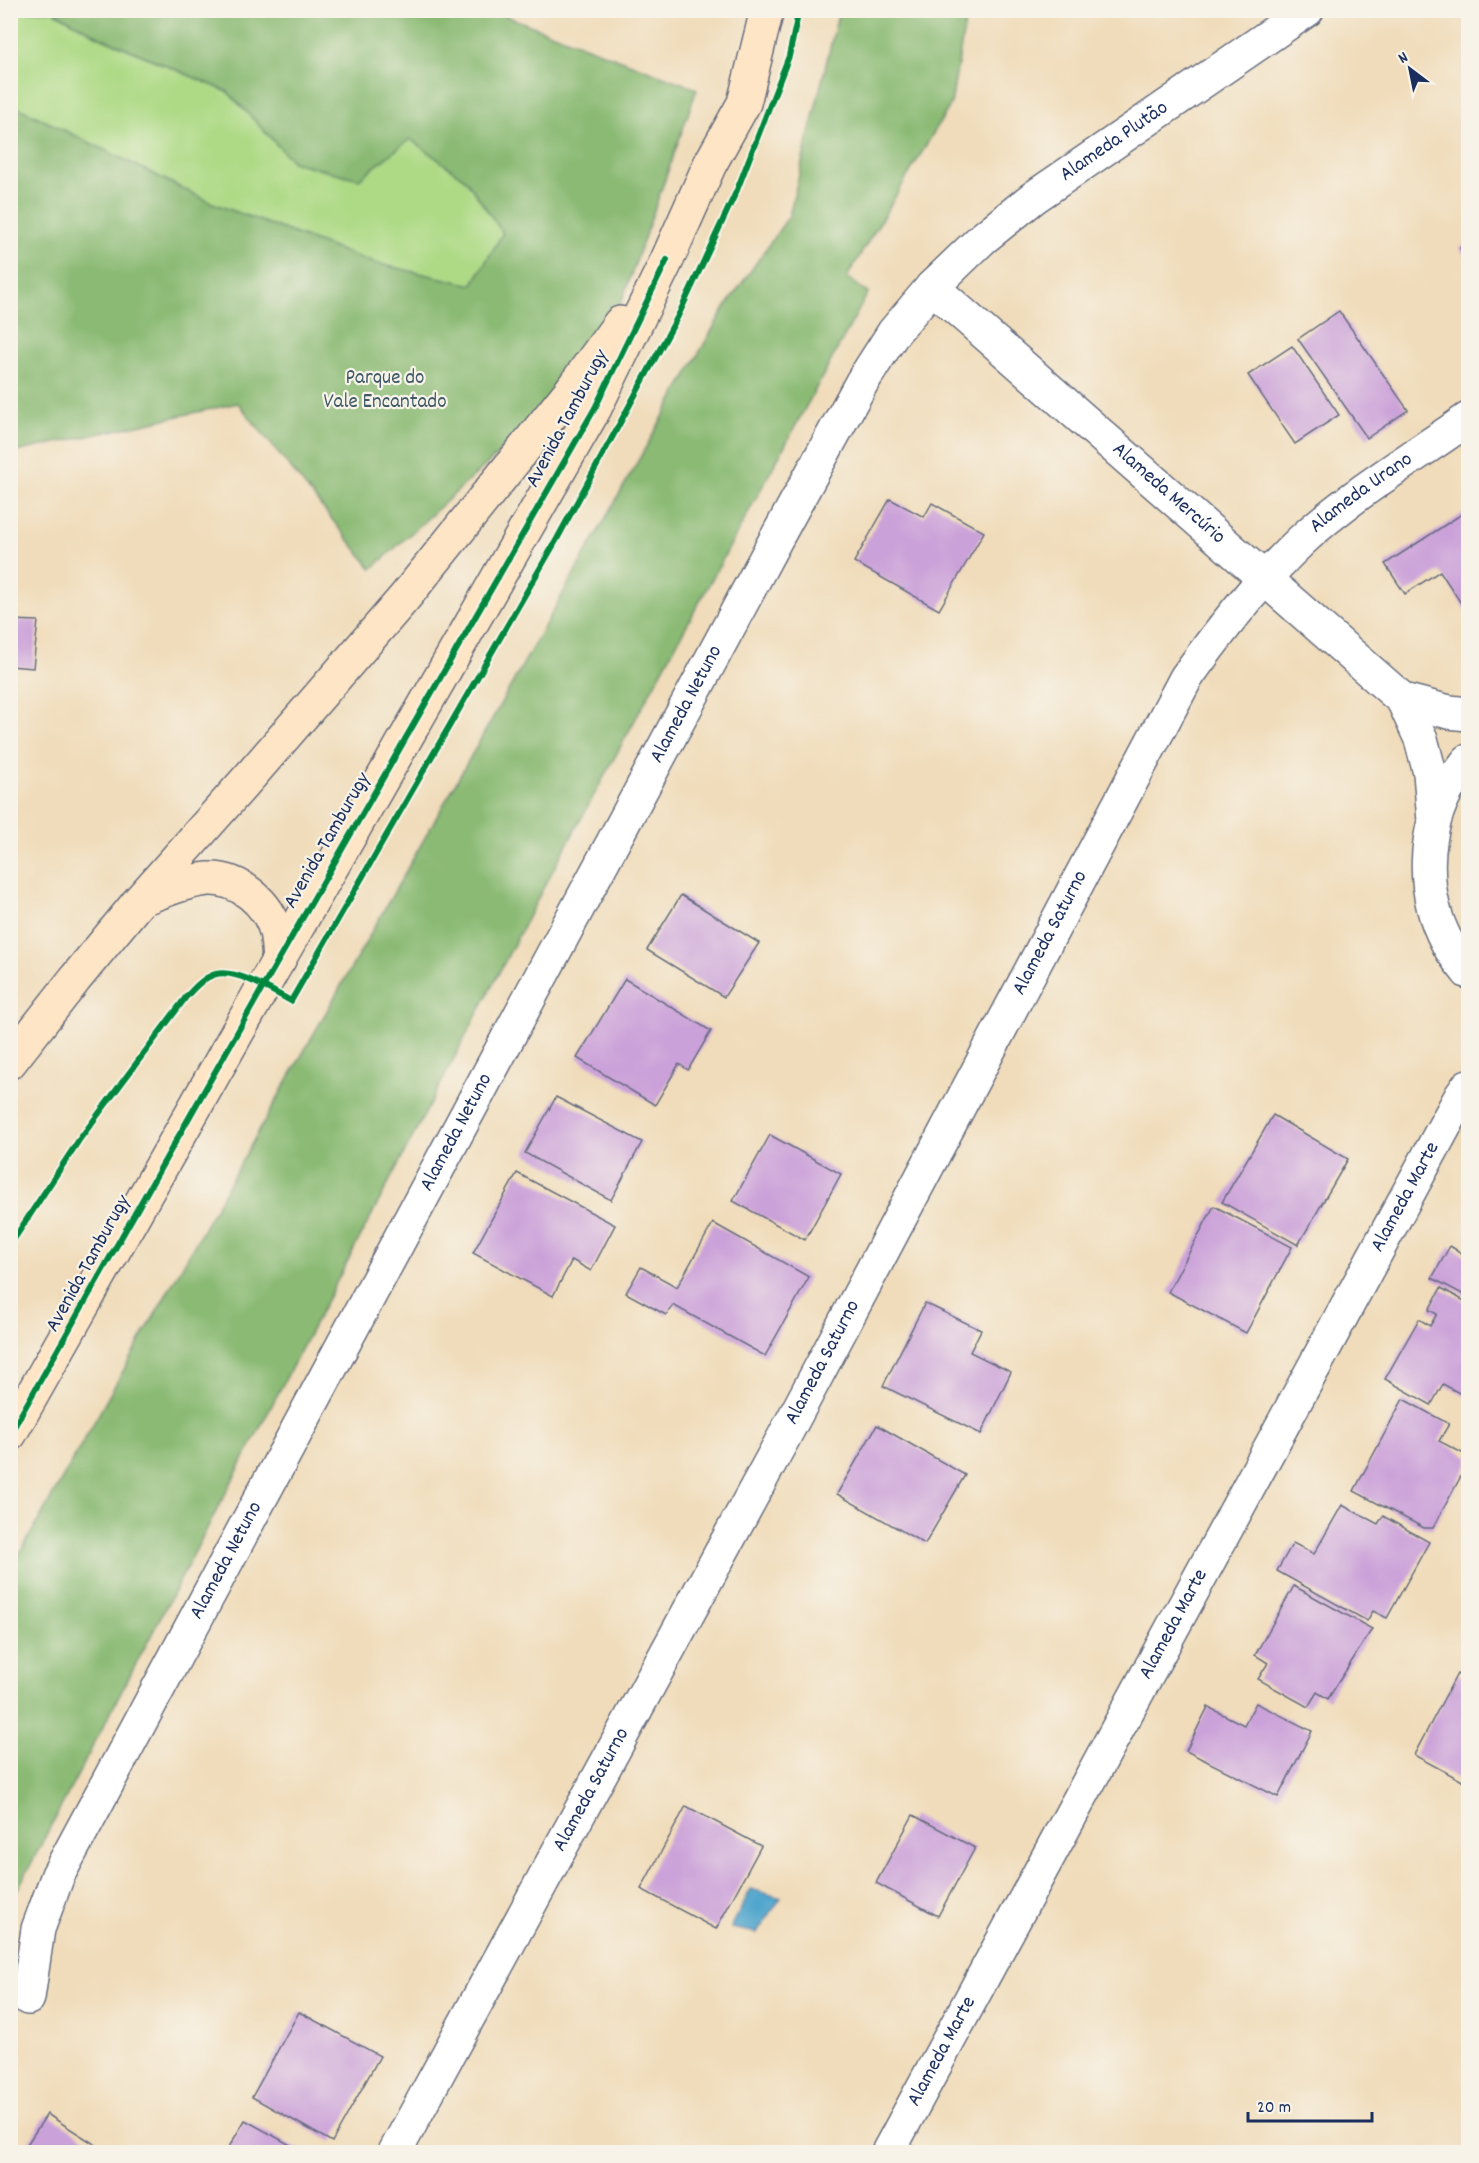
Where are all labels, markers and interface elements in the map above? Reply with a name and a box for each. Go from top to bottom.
north arrow [1380,39,1440,99]
text: N [1394,47,1413,70]
street label: Alameda Plutão [1054,94,1175,190]
street label: Avenida Tamburugy [519,344,617,494]
park label: Parque do Vale Encantado [323,364,447,418]
street label: Alameda Mercúrio [1105,436,1232,552]
street label: Alameda Urano [1303,445,1419,541]
street label: Alameda Netuno [643,640,731,769]
street label: Avenida Tamburugy [277,767,379,915]
street label: Alameda Saturno [1005,866,1096,1001]
street label: Alameda Netuno [413,1068,501,1197]
street label: Alameda Marte [1364,1137,1448,1258]
street label: Avenida Tamburugy [39,1189,139,1338]
street label: Alameda Saturno [778,1295,869,1430]
street label: Alameda Netuno [183,1496,271,1625]
street label: Alameda Marte [1132,1564,1216,1685]
street label: Alameda Saturno [546,1723,638,1858]
street label: Alameda Marte [900,1991,985,2112]
scale bar [1248,2085,1372,2123]
text: 20 m [1257,2096,1291,2121]

